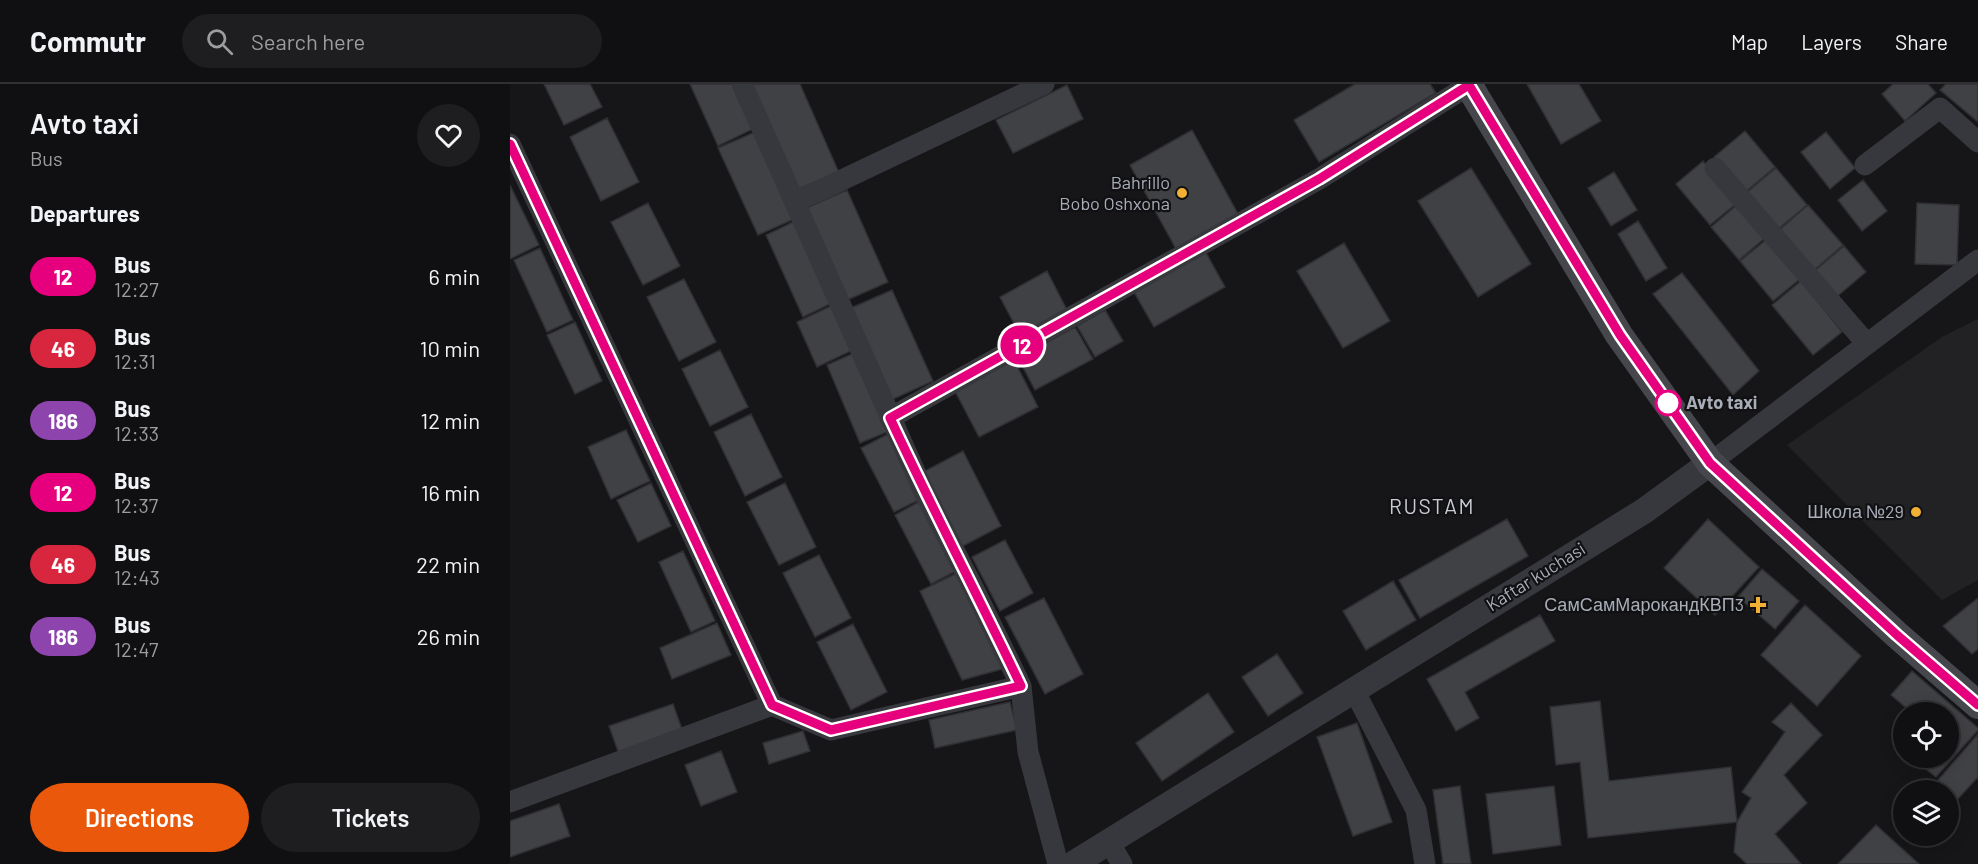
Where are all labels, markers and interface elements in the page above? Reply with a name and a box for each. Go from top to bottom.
search box [182,14,602,68]
text: Commutr [30,24,146,58]
icon: search [203,25,236,58]
text: Search here [251,28,365,54]
text: Map [1731,29,1768,54]
text: Layers [1801,29,1862,54]
text: Share [1895,29,1948,54]
button: heart [417,104,480,167]
text: Avto taxi [30,106,139,140]
text: Bus [30,146,63,170]
place label: Bahrillo Bobo Oshxona [1059,171,1170,214]
marker: Bahrillo Bobo Oshxona [1175,186,1189,200]
text: Departures [30,200,140,226]
text: Bus [114,251,151,277]
text: 6 min [429,263,480,289]
text: 12 [53,264,73,289]
text: 12:27 [114,277,159,301]
text: Bus [114,323,151,349]
line badge: 12 [995,326,1049,364]
text: 12 [1012,333,1032,358]
text: 10 min [420,335,480,361]
text: 46 [51,336,75,361]
text: 12:31 [114,349,156,373]
marker: Avto taxi [1655,390,1681,416]
place label: Avto taxi [1686,391,1757,413]
text: Bus [114,395,151,421]
text: 12 min [420,407,480,433]
text: 186 [48,408,78,433]
text: 12:33 [114,421,159,445]
text: Bus [114,467,151,493]
text: 16 min [421,479,480,505]
text: 12 [53,480,73,505]
text: 12:37 [114,493,158,517]
district label: RUSTAM [1389,493,1475,518]
place label: Школа №29 [1807,500,1904,522]
marker: Школа №29 [1909,505,1923,519]
street label: Kaftar kuchasi [1482,537,1589,615]
text: Bus [114,539,151,565]
text: 22 min [416,551,480,577]
text: 46 [51,552,75,577]
text: 12:43 [114,565,160,589]
place label: СамСамМарокандКВП3 [1544,593,1744,615]
marker: СамСамМарокандКВП3 [1749,596,1767,614]
text: Bus [114,611,151,637]
text: 26 min [417,623,480,649]
text: 186 [48,624,78,649]
text: 12:47 [114,637,158,661]
map controls [1893,702,1959,846]
button: locate [1893,702,1959,768]
button: layers [1893,780,1959,846]
button: Directions [30,783,249,852]
button: Tickets [261,783,480,852]

